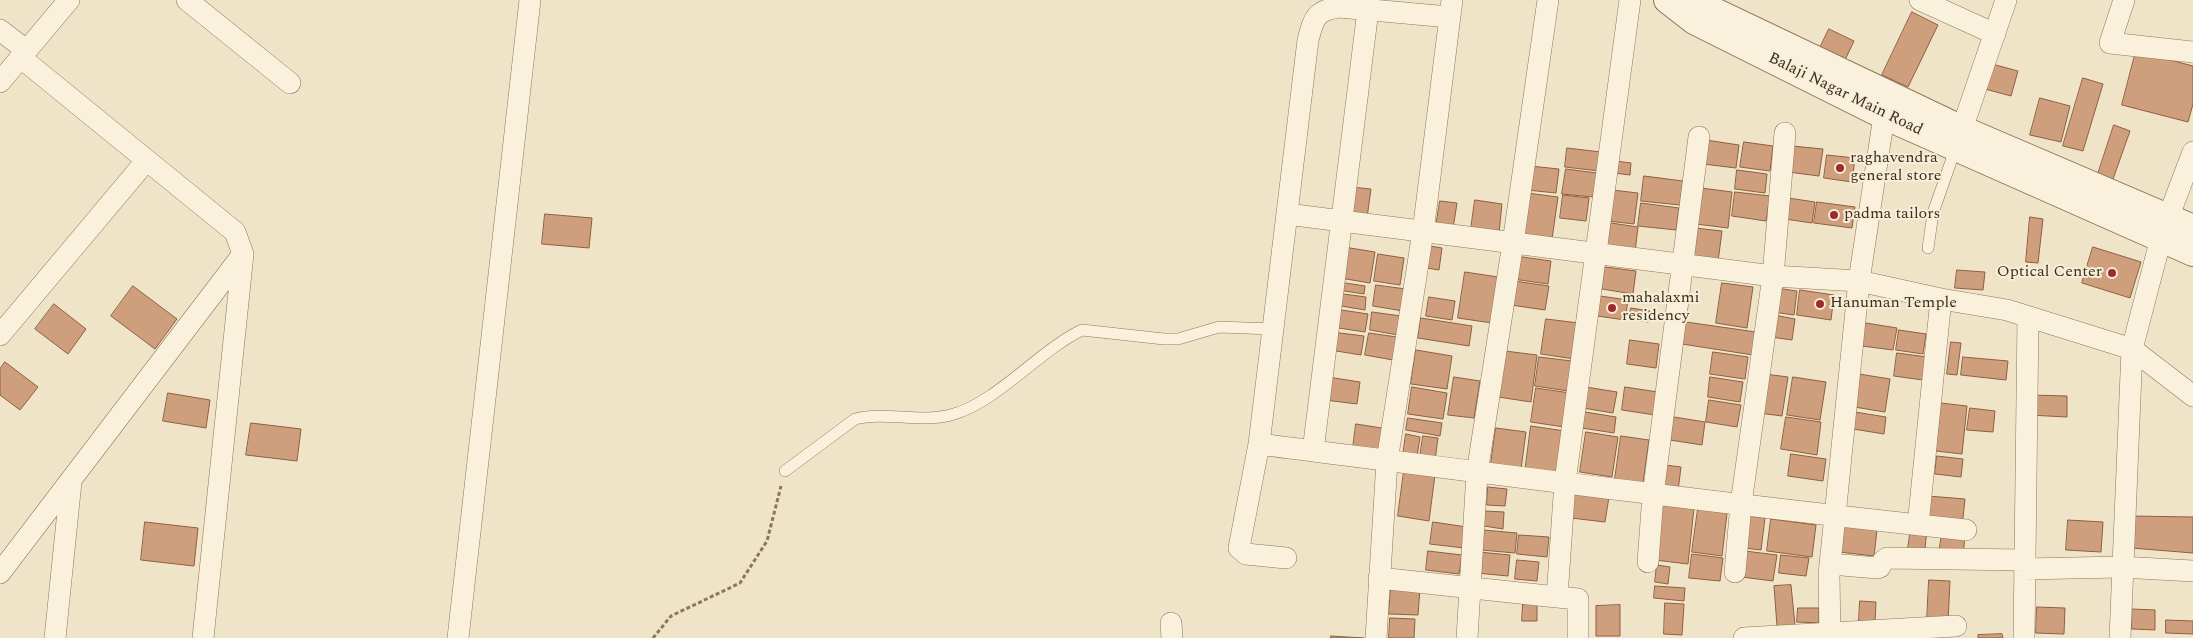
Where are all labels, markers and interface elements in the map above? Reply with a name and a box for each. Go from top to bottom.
street label: Balaji Nagar Main Road [1765,49,1925,141]
place label: raghavendra general store [1850,149,1941,187]
marker: raghavendra general store [1834,162,1846,174]
place label: padma tailors [1844,205,1941,225]
marker: padma tailors [1828,209,1840,221]
place label: Optical Center [1997,263,2102,283]
marker: Optical Center [2106,267,2118,279]
place label: mahalaxmi residency [1622,289,1699,327]
place label: Hanuman Temple [1830,294,1957,314]
marker: Hanuman Temple [1814,298,1826,310]
marker: mahalaxmi residency [1606,302,1618,314]

